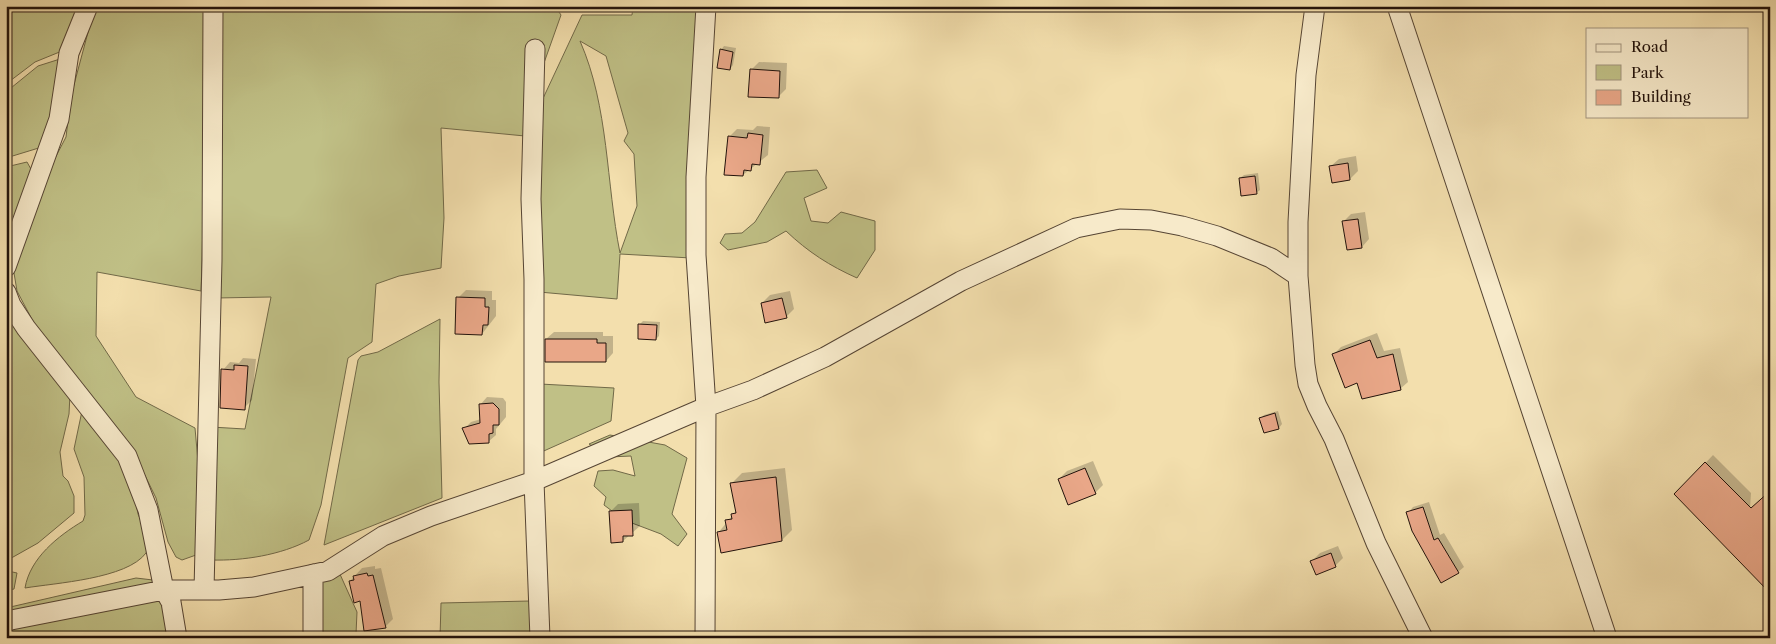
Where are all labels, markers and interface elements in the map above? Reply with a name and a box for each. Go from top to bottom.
legend [1586,28,1748,118]
text: Road [1631,37,1668,56]
text: Park [1631,63,1665,82]
text: Building [1631,87,1691,106]

